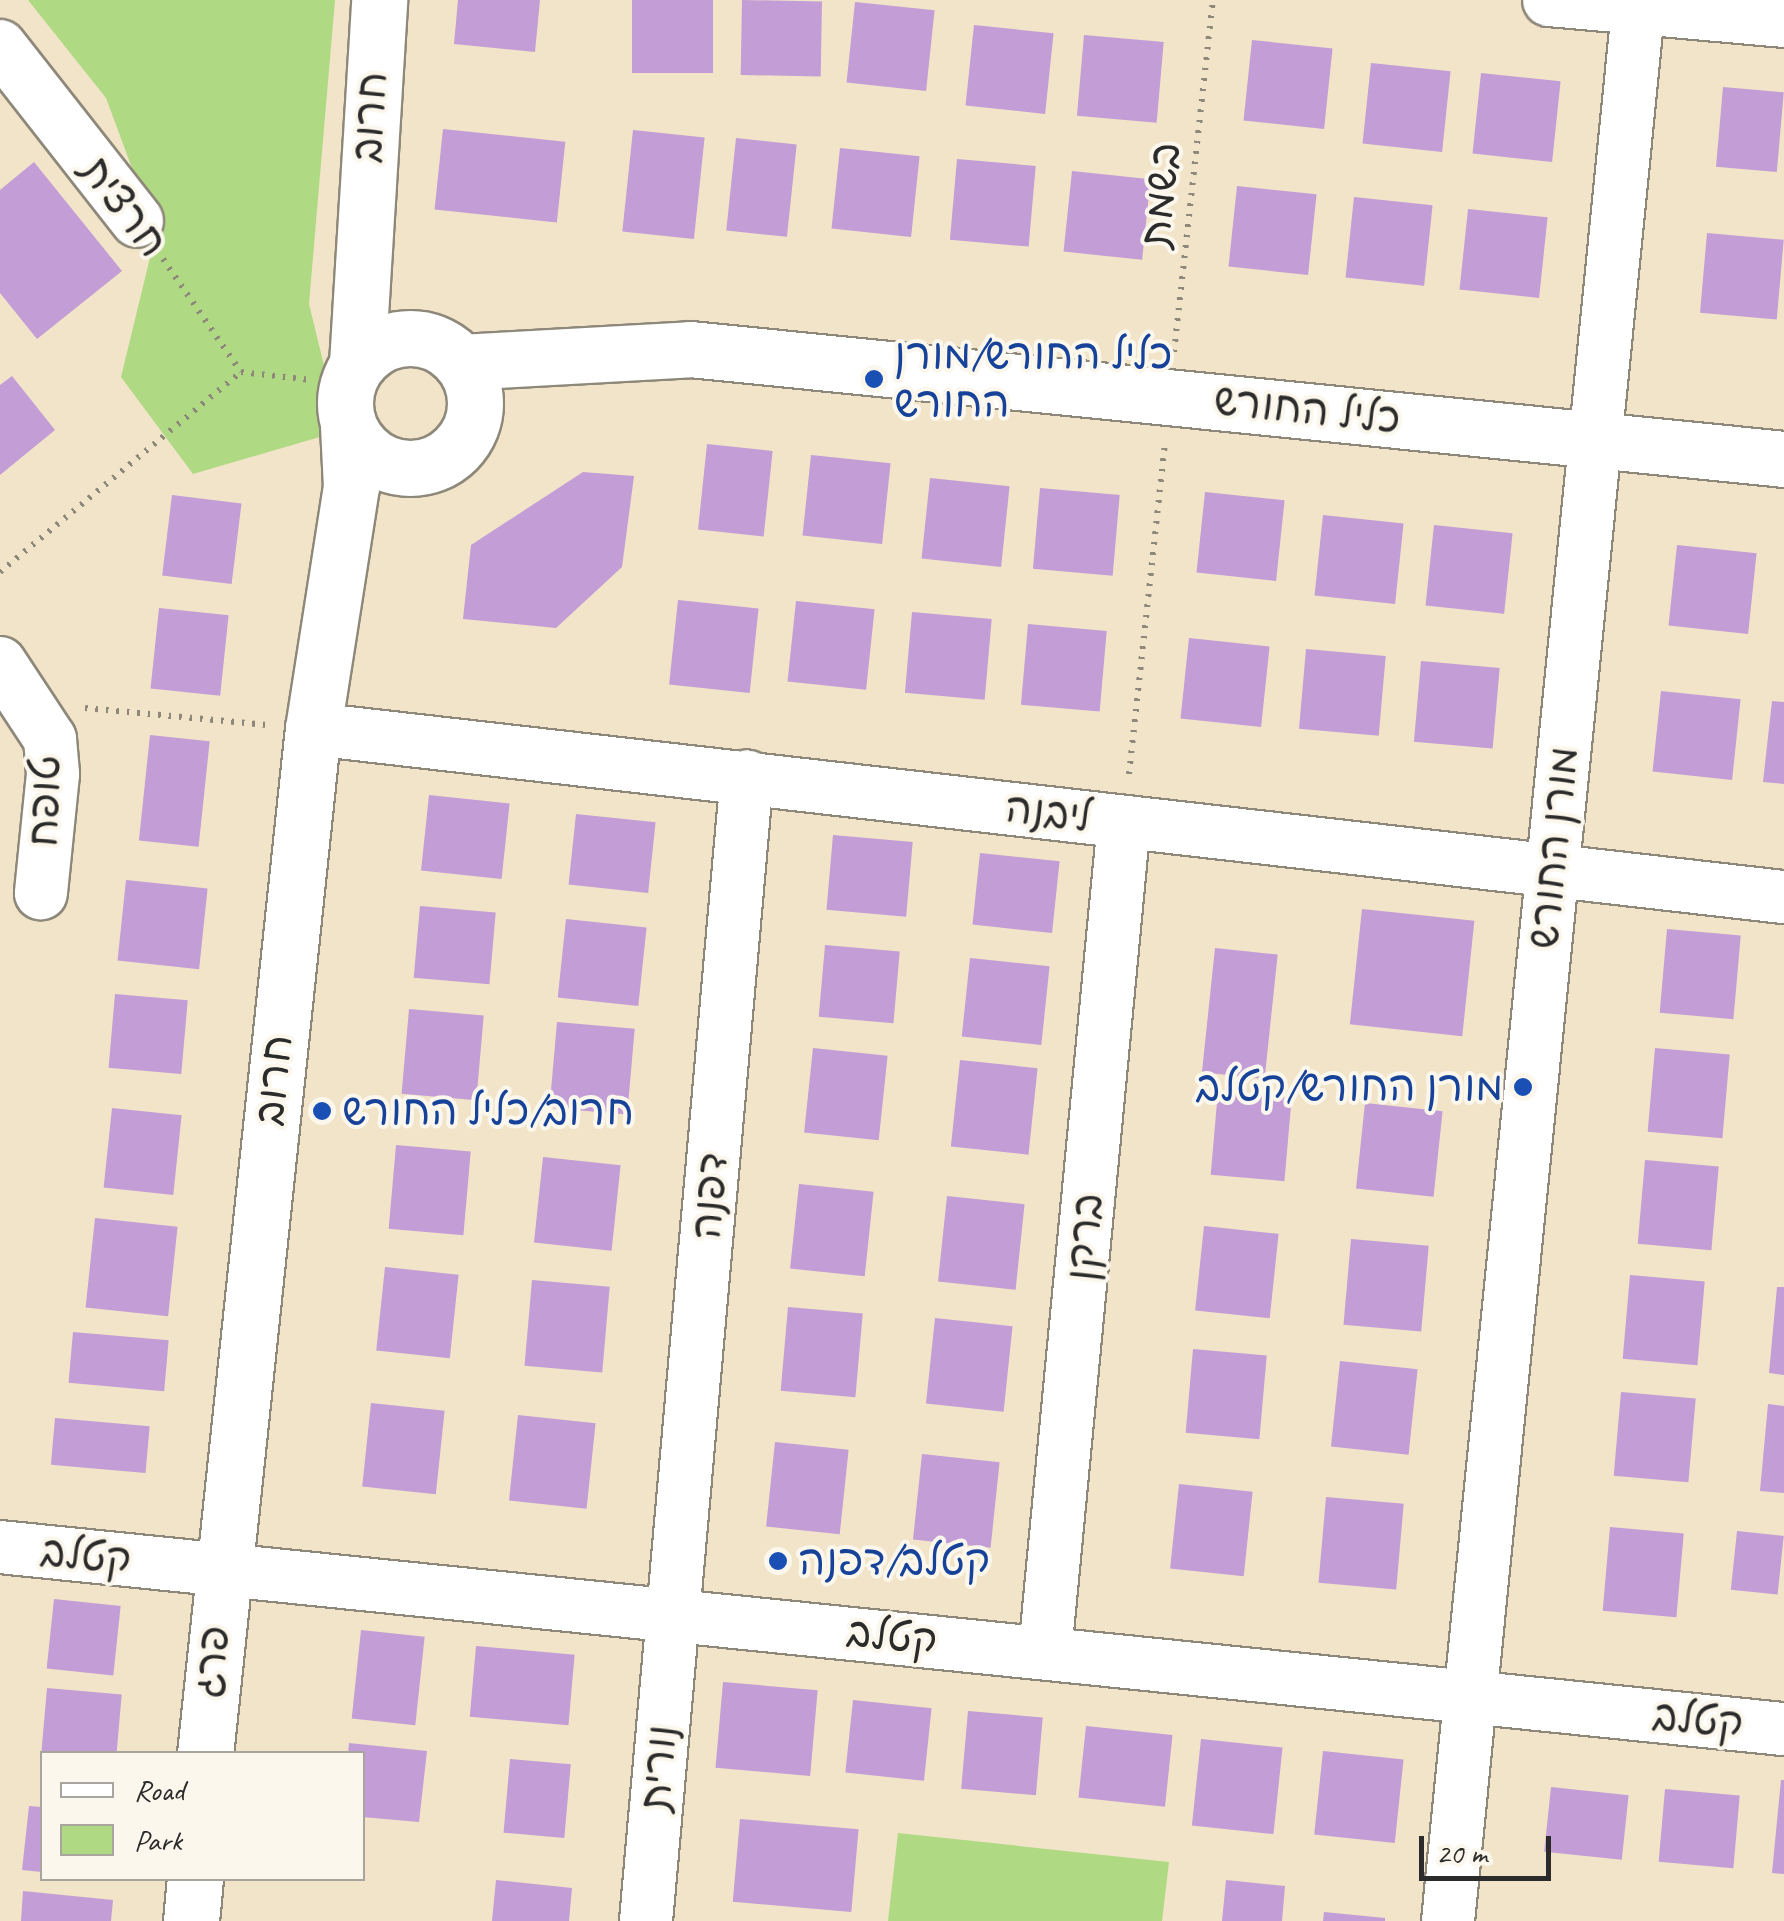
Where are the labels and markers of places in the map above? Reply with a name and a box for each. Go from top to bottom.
place label: כליל החורש/מורן החורש [894,330,1172,428]
marker: כליל החורש/מורן החורש [863,368,885,390]
place label: מורן החורש/קטלב [1195,1062,1503,1112]
marker: מורן החורש/קטלב [1512,1076,1534,1098]
place label: חרוב/כליל החורש [342,1086,634,1136]
marker: חרוב/כליל החורש [311,1100,333,1122]
place label: קטלב/דפנה [798,1536,990,1586]
marker: קטלב/דפנה [767,1550,789,1572]

